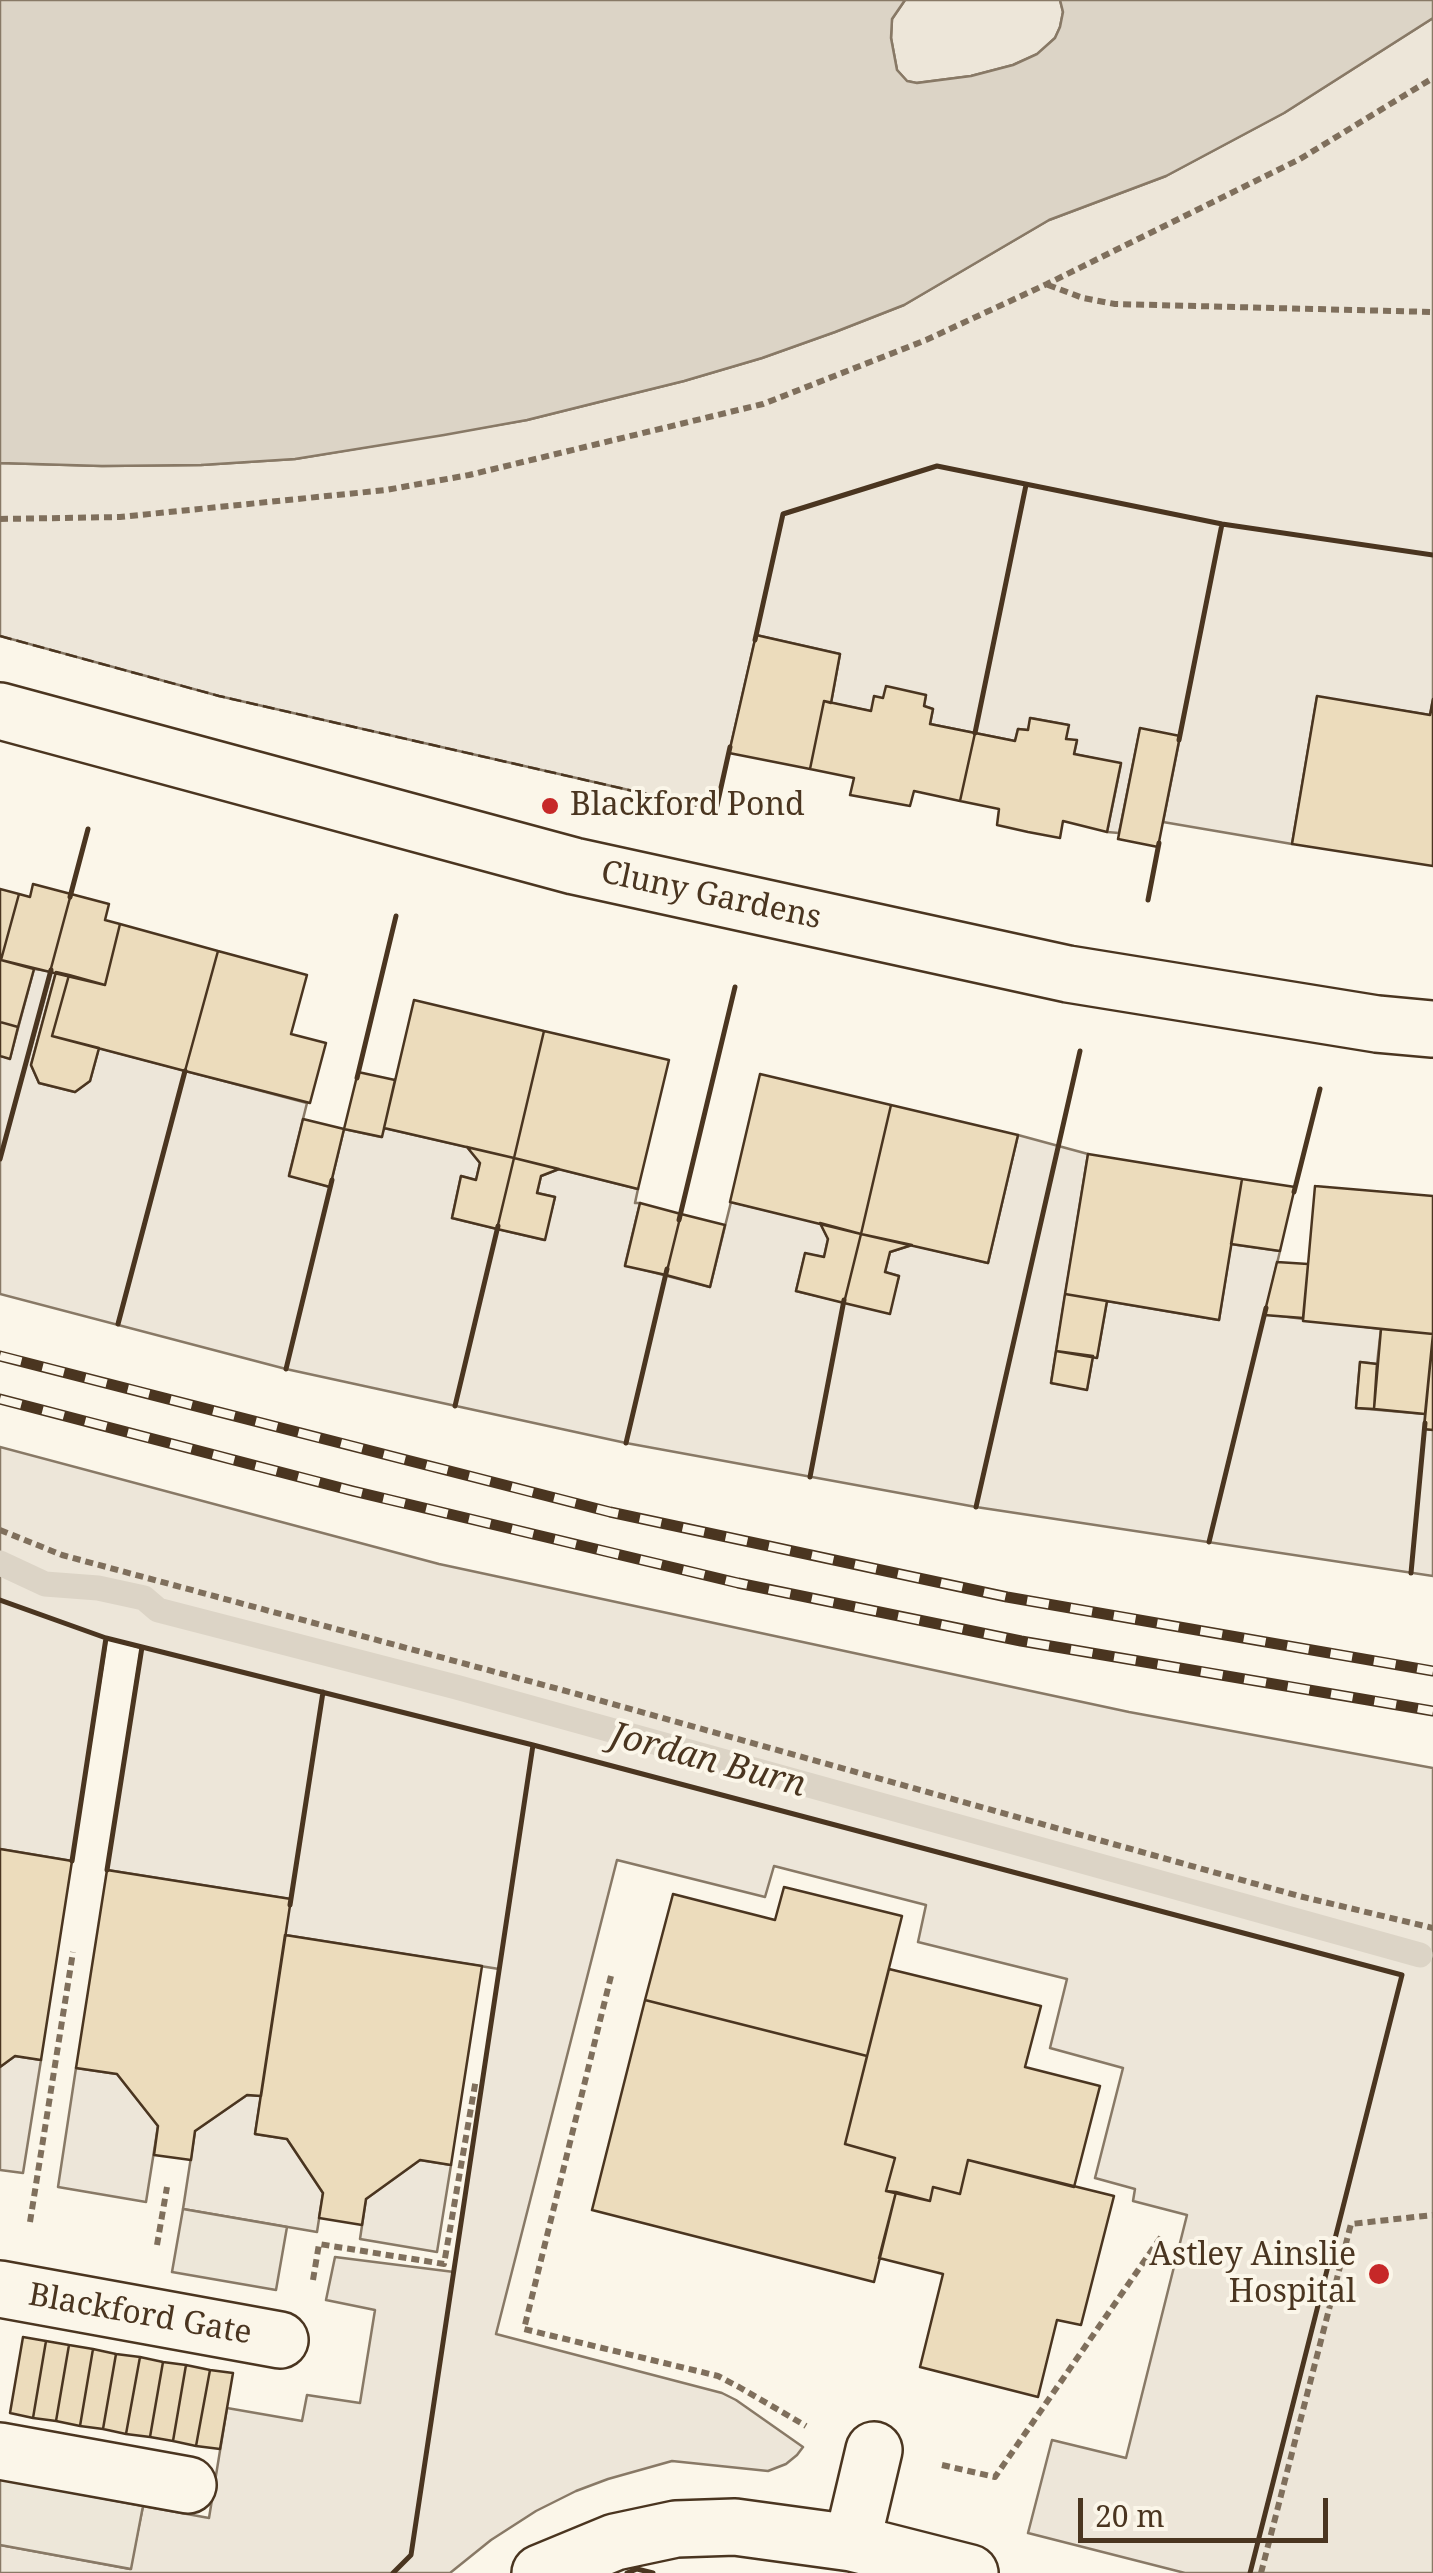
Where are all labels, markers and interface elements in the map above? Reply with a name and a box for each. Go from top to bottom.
place label: Blackford Pond [570,787,805,825]
marker: Blackford Pond [539,795,561,817]
street label: Cluny Gardens [597,854,825,938]
water label: Jordan Burn [606,1715,810,1807]
place label: Astley Ainslie Hospital [1149,2237,1356,2312]
marker: Astley Ainslie Hospital [1366,2261,1392,2287]
street label: Blackford Gate [25,2276,255,2354]
scale bar [1083,2478,1333,2540]
text: 20 m [1095,2495,1165,2536]

